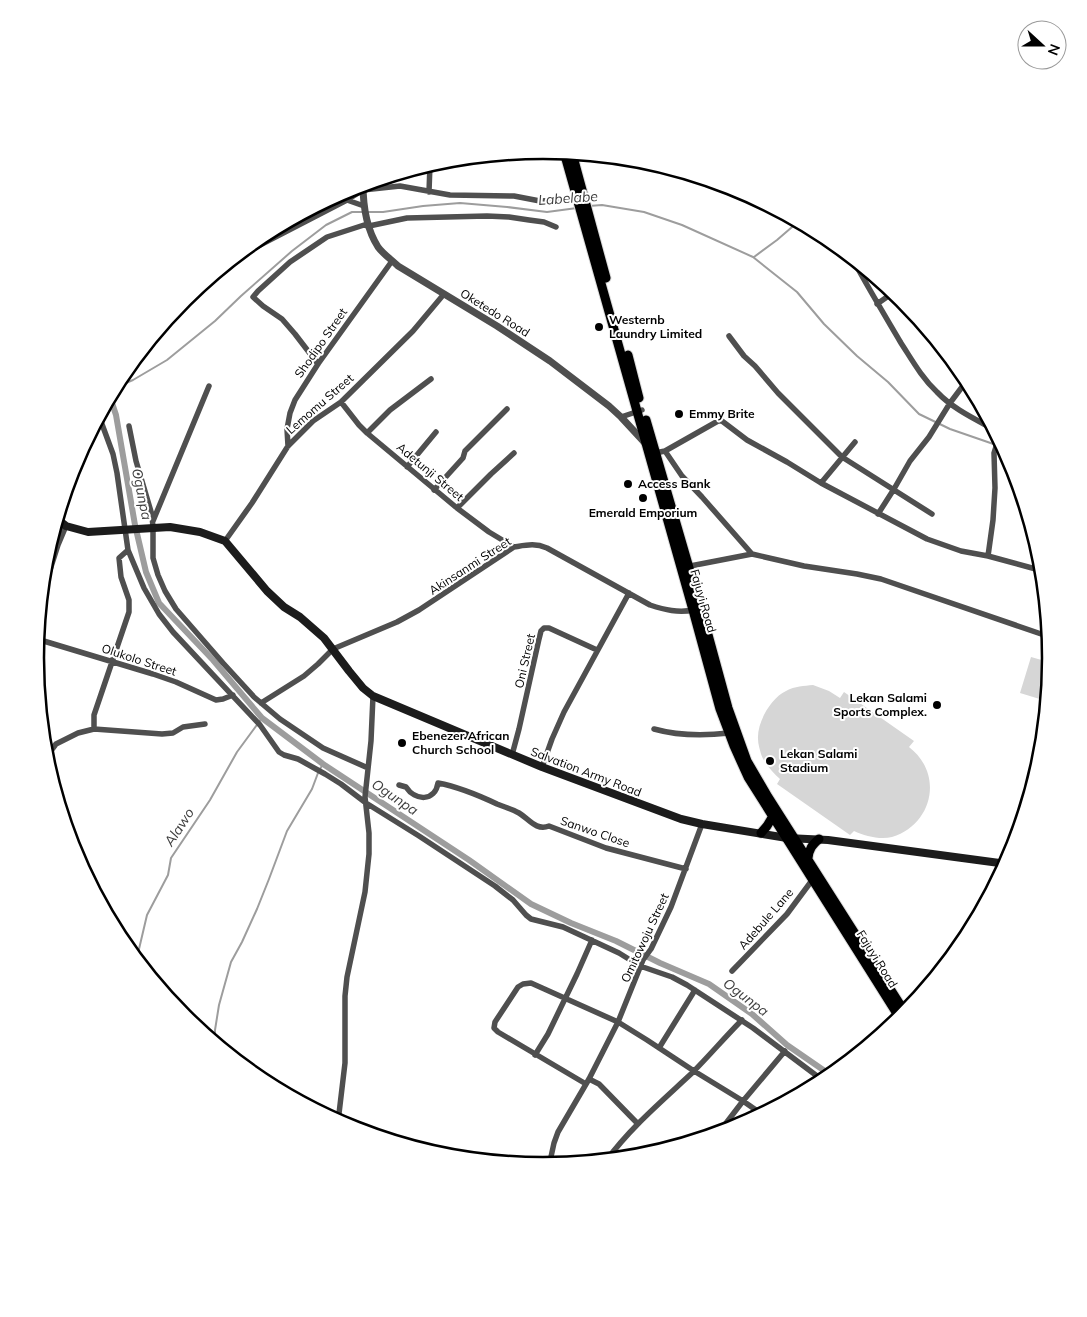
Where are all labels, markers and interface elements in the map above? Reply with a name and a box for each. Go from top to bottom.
north arrow [1017,20,1067,70]
text: N [1044,41,1064,58]
water label: Labelabe [538,187,599,209]
street label: Oketedo Road [458,285,533,340]
street label: Shodipo Street [291,305,350,381]
place label: Westernb Laundry Limited [609,312,702,341]
marker: Westernb Laundry Limited [593,321,605,333]
street label: Lemomu Street [283,370,356,437]
place label: Emmy Brite [689,406,755,421]
marker: Emmy Brite [673,408,685,420]
street label: Adetunji Street [394,439,467,504]
water label: Ogunpa [128,467,156,521]
place label: Access Bank [638,476,711,491]
marker: Access Bank [622,478,634,490]
marker: Emerald Emporium [637,492,649,504]
place label: Emerald Emporium [589,505,698,520]
street label: Akinsanmi Street [426,533,514,598]
street label: Fajuyi Road [687,567,720,634]
street label: Oni Street [511,632,538,690]
street label: Olukolo Street [100,640,179,679]
place label: Lekan Salami Sports Complex. [833,690,927,719]
marker: Lekan Salami Sports Complex. [931,699,943,711]
place label: Ebenezer African Church School [412,728,510,757]
marker: Ebenezer African Church School [396,737,408,749]
street label: Salvation Army Road [529,743,644,800]
place label: Lekan Salami Stadium [780,746,857,775]
marker: Lekan Salami Stadium [764,755,776,767]
water label: Ogunpa [368,775,422,819]
water label: Alawo [159,804,198,850]
street label: Sanwo Close [559,813,632,850]
street label: Adebule Lane [735,885,796,952]
street label: Omitowoju Street [617,891,672,985]
street label: Fajuyi Road [854,927,901,990]
water label: Ogunpa [720,974,772,1020]

